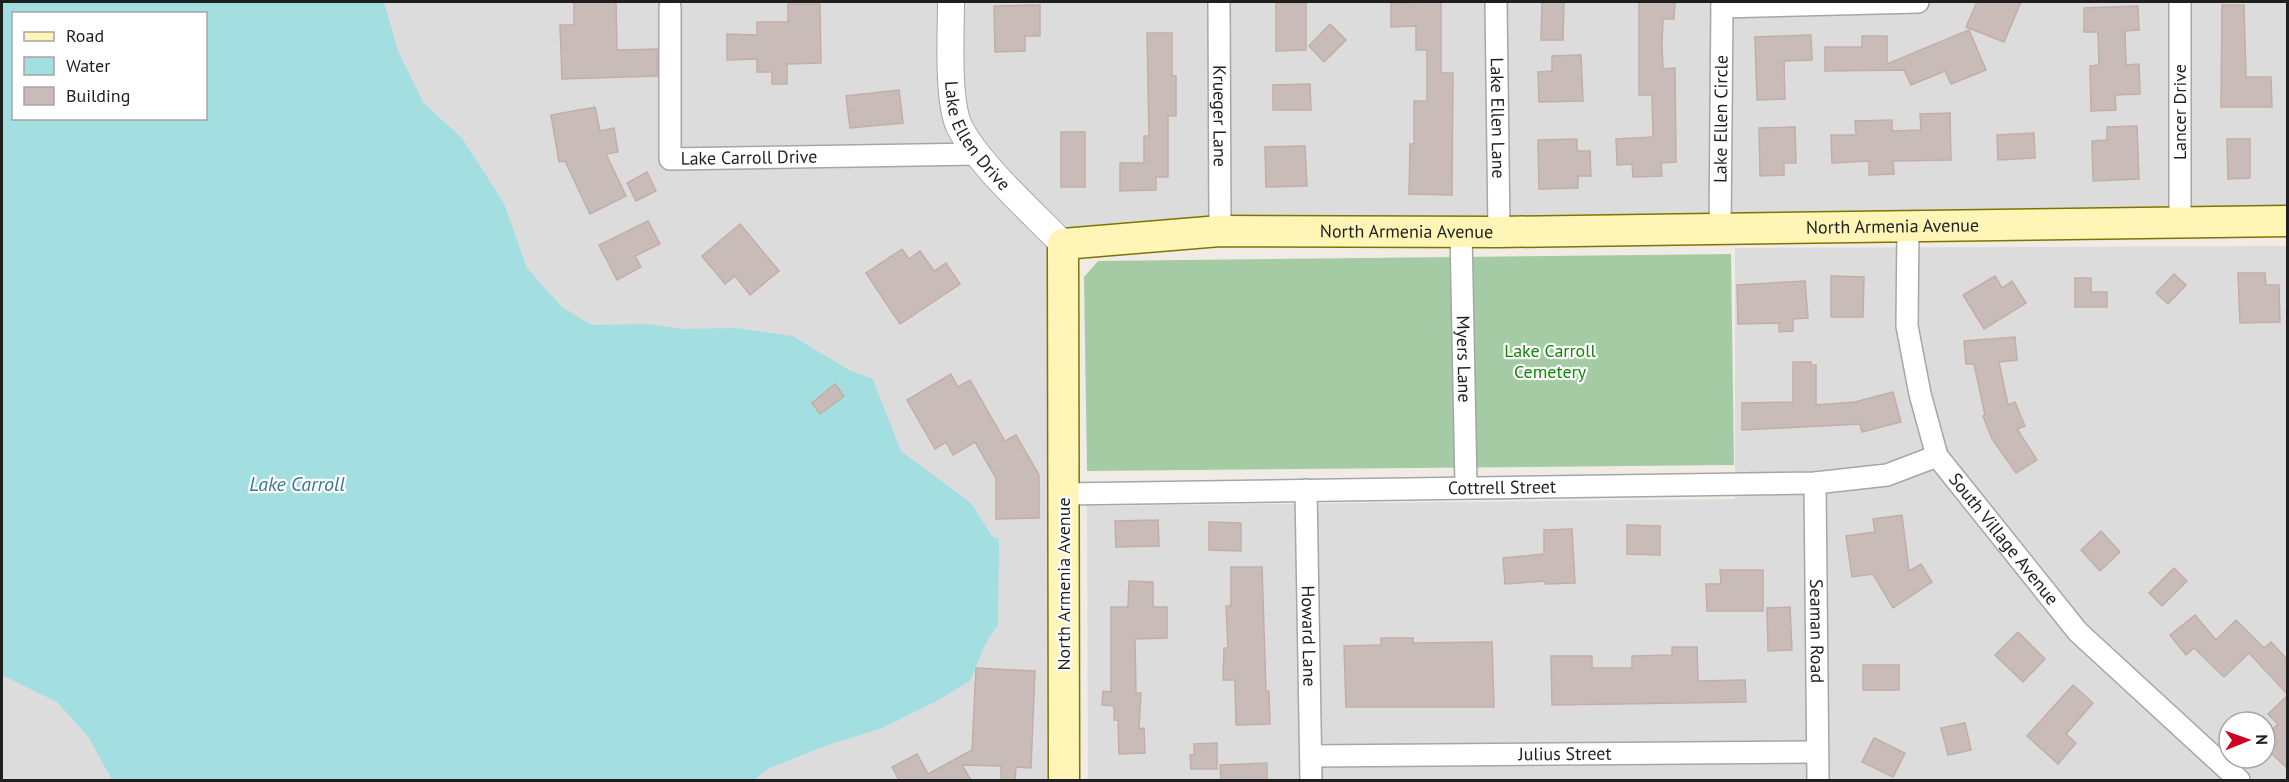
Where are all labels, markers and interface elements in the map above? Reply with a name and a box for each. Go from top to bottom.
legend [12,12,207,120]
text: Road [66,24,104,47]
text: Water [66,54,110,77]
street label: Lake Ellen Circle [1708,55,1733,183]
street label: Lake Ellen Lane [1486,57,1510,179]
street label: Lancer Drive [2168,64,2191,160]
street label: Krueger Lane [1208,65,1232,167]
street label: Lake Ellen Drive [940,80,1016,195]
text: Building [66,84,130,107]
street label: Lake Carroll Drive [680,145,818,170]
street label: North Armenia Avenue [1806,213,1979,239]
street label: North Armenia Avenue [1320,219,1493,243]
street label: Myers Lane [1452,315,1476,403]
park label: Lake Carroll Cemetery [1504,339,1597,383]
street label: South Village Avenue [1944,468,2064,610]
water label: Lake Carroll [249,471,345,497]
street label: Cottrell Street [1448,475,1556,499]
street label: North Armenia Avenue [1052,497,1075,671]
street label: Seaman Road [1805,579,1829,683]
street label: Howard Lane [1297,585,1321,687]
north arrow [2217,710,2277,770]
text: N [2252,734,2272,745]
street label: Julius Street [1517,742,1612,765]

